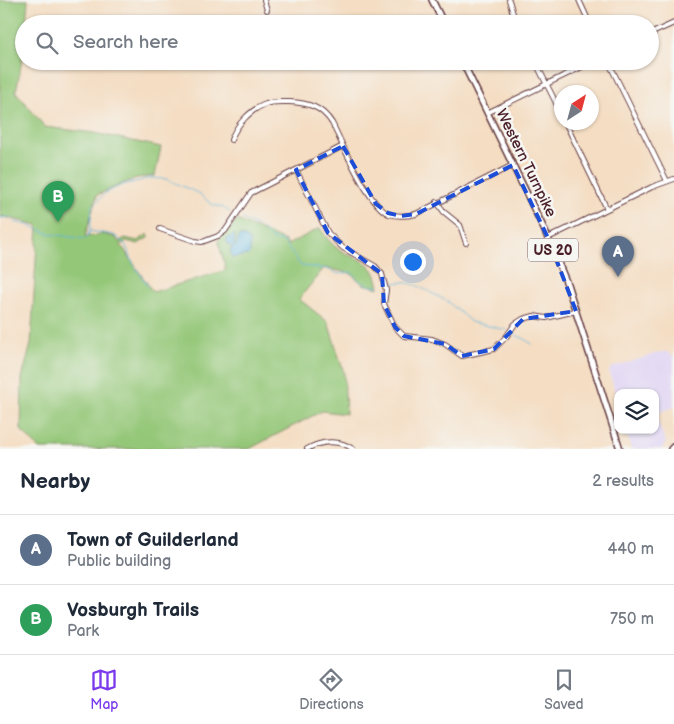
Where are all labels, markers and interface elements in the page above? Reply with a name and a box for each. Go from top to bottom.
search box [15,15,659,70]
icon: search [33,29,61,57]
text: Search here [73,31,178,54]
north arrow [554,85,599,130]
street label: Western Turnpike [492,106,560,220]
pin: B [42,181,74,222]
pin: A [602,236,634,277]
road number: US 20 [528,238,578,262]
your location [400,249,426,275]
map controls [614,389,659,434]
button: layers [614,389,659,434]
text: Nearby [20,469,90,494]
text: 2 results [592,472,654,491]
text: Town of Guilderland [67,529,239,552]
text: A [31,540,41,559]
text: 440 m [608,540,654,559]
text: Public building [67,552,171,571]
text: Vosburgh Trails [67,599,199,622]
text: B [30,610,42,629]
text: 750 m [610,610,654,629]
text: Park [67,622,99,641]
tab: Map [90,666,119,713]
tab: Directions [299,666,364,713]
tab: Saved [544,666,584,713]

